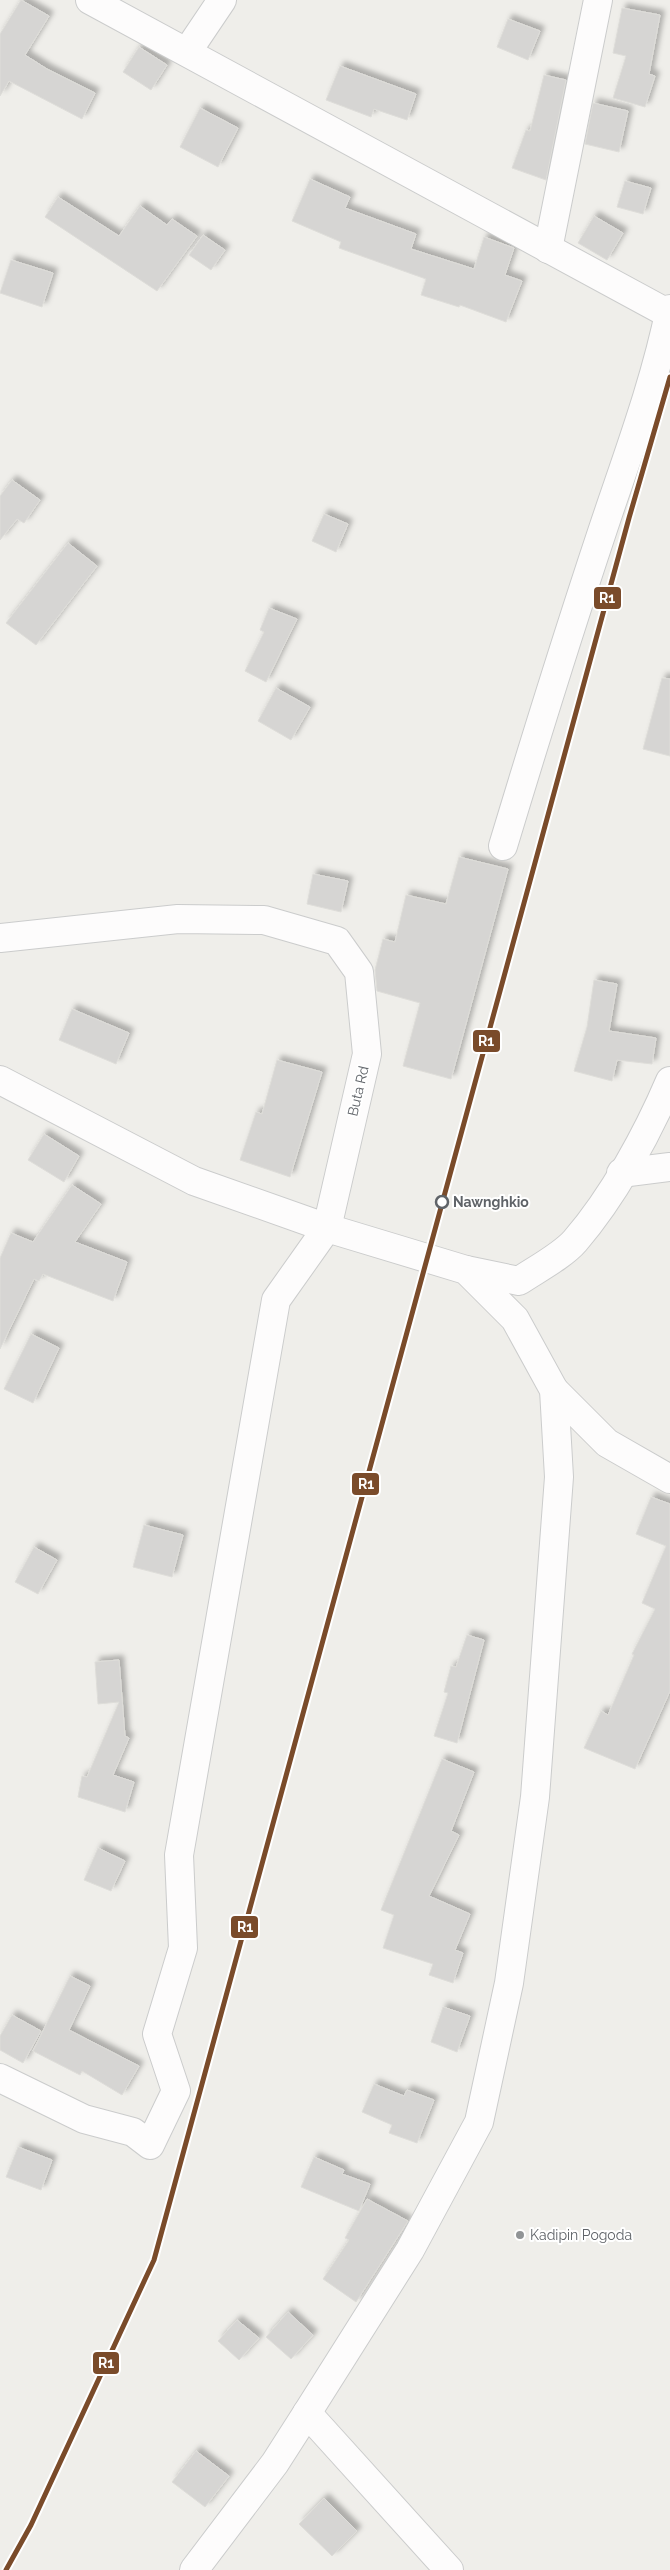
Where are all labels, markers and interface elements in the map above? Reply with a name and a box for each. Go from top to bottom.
line badge: R1 [593,586,622,610]
text: R1 [599,590,615,606]
line badge: R1 [472,1029,501,1053]
text: R1 [478,1033,494,1049]
street label: Buta Rd [344,1064,372,1118]
place label: Nawnghkio [453,1194,529,1210]
marker: Nawnghkio [435,1195,449,1209]
line badge: R1 [351,1472,380,1496]
text: R1 [358,1476,374,1492]
line badge: R1 [230,1915,259,1939]
text: R1 [237,1919,253,1935]
place label: Kadipin Pogoda [530,2227,632,2243]
marker: Kadipin Pogoda [514,2229,526,2241]
line badge: R1 [92,2351,120,2375]
text: R1 [98,2355,114,2371]

